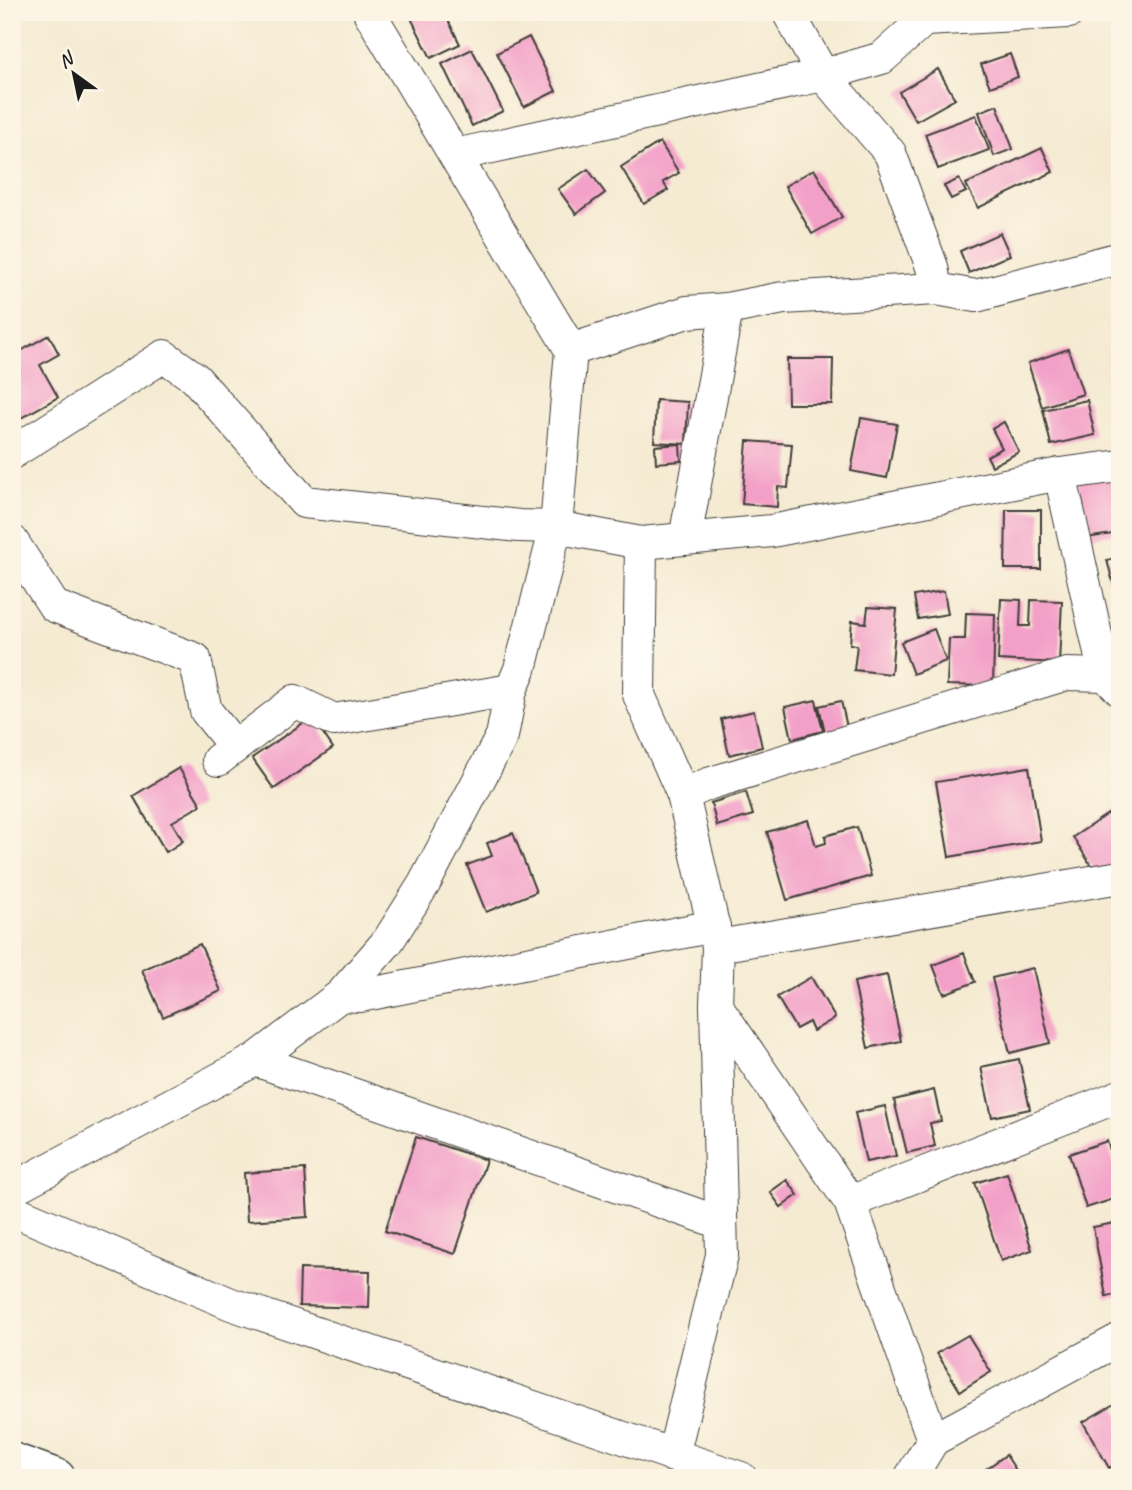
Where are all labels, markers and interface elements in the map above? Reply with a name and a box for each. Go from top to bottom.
north arrow [38,38,108,108]
text: N [54,46,79,74]

